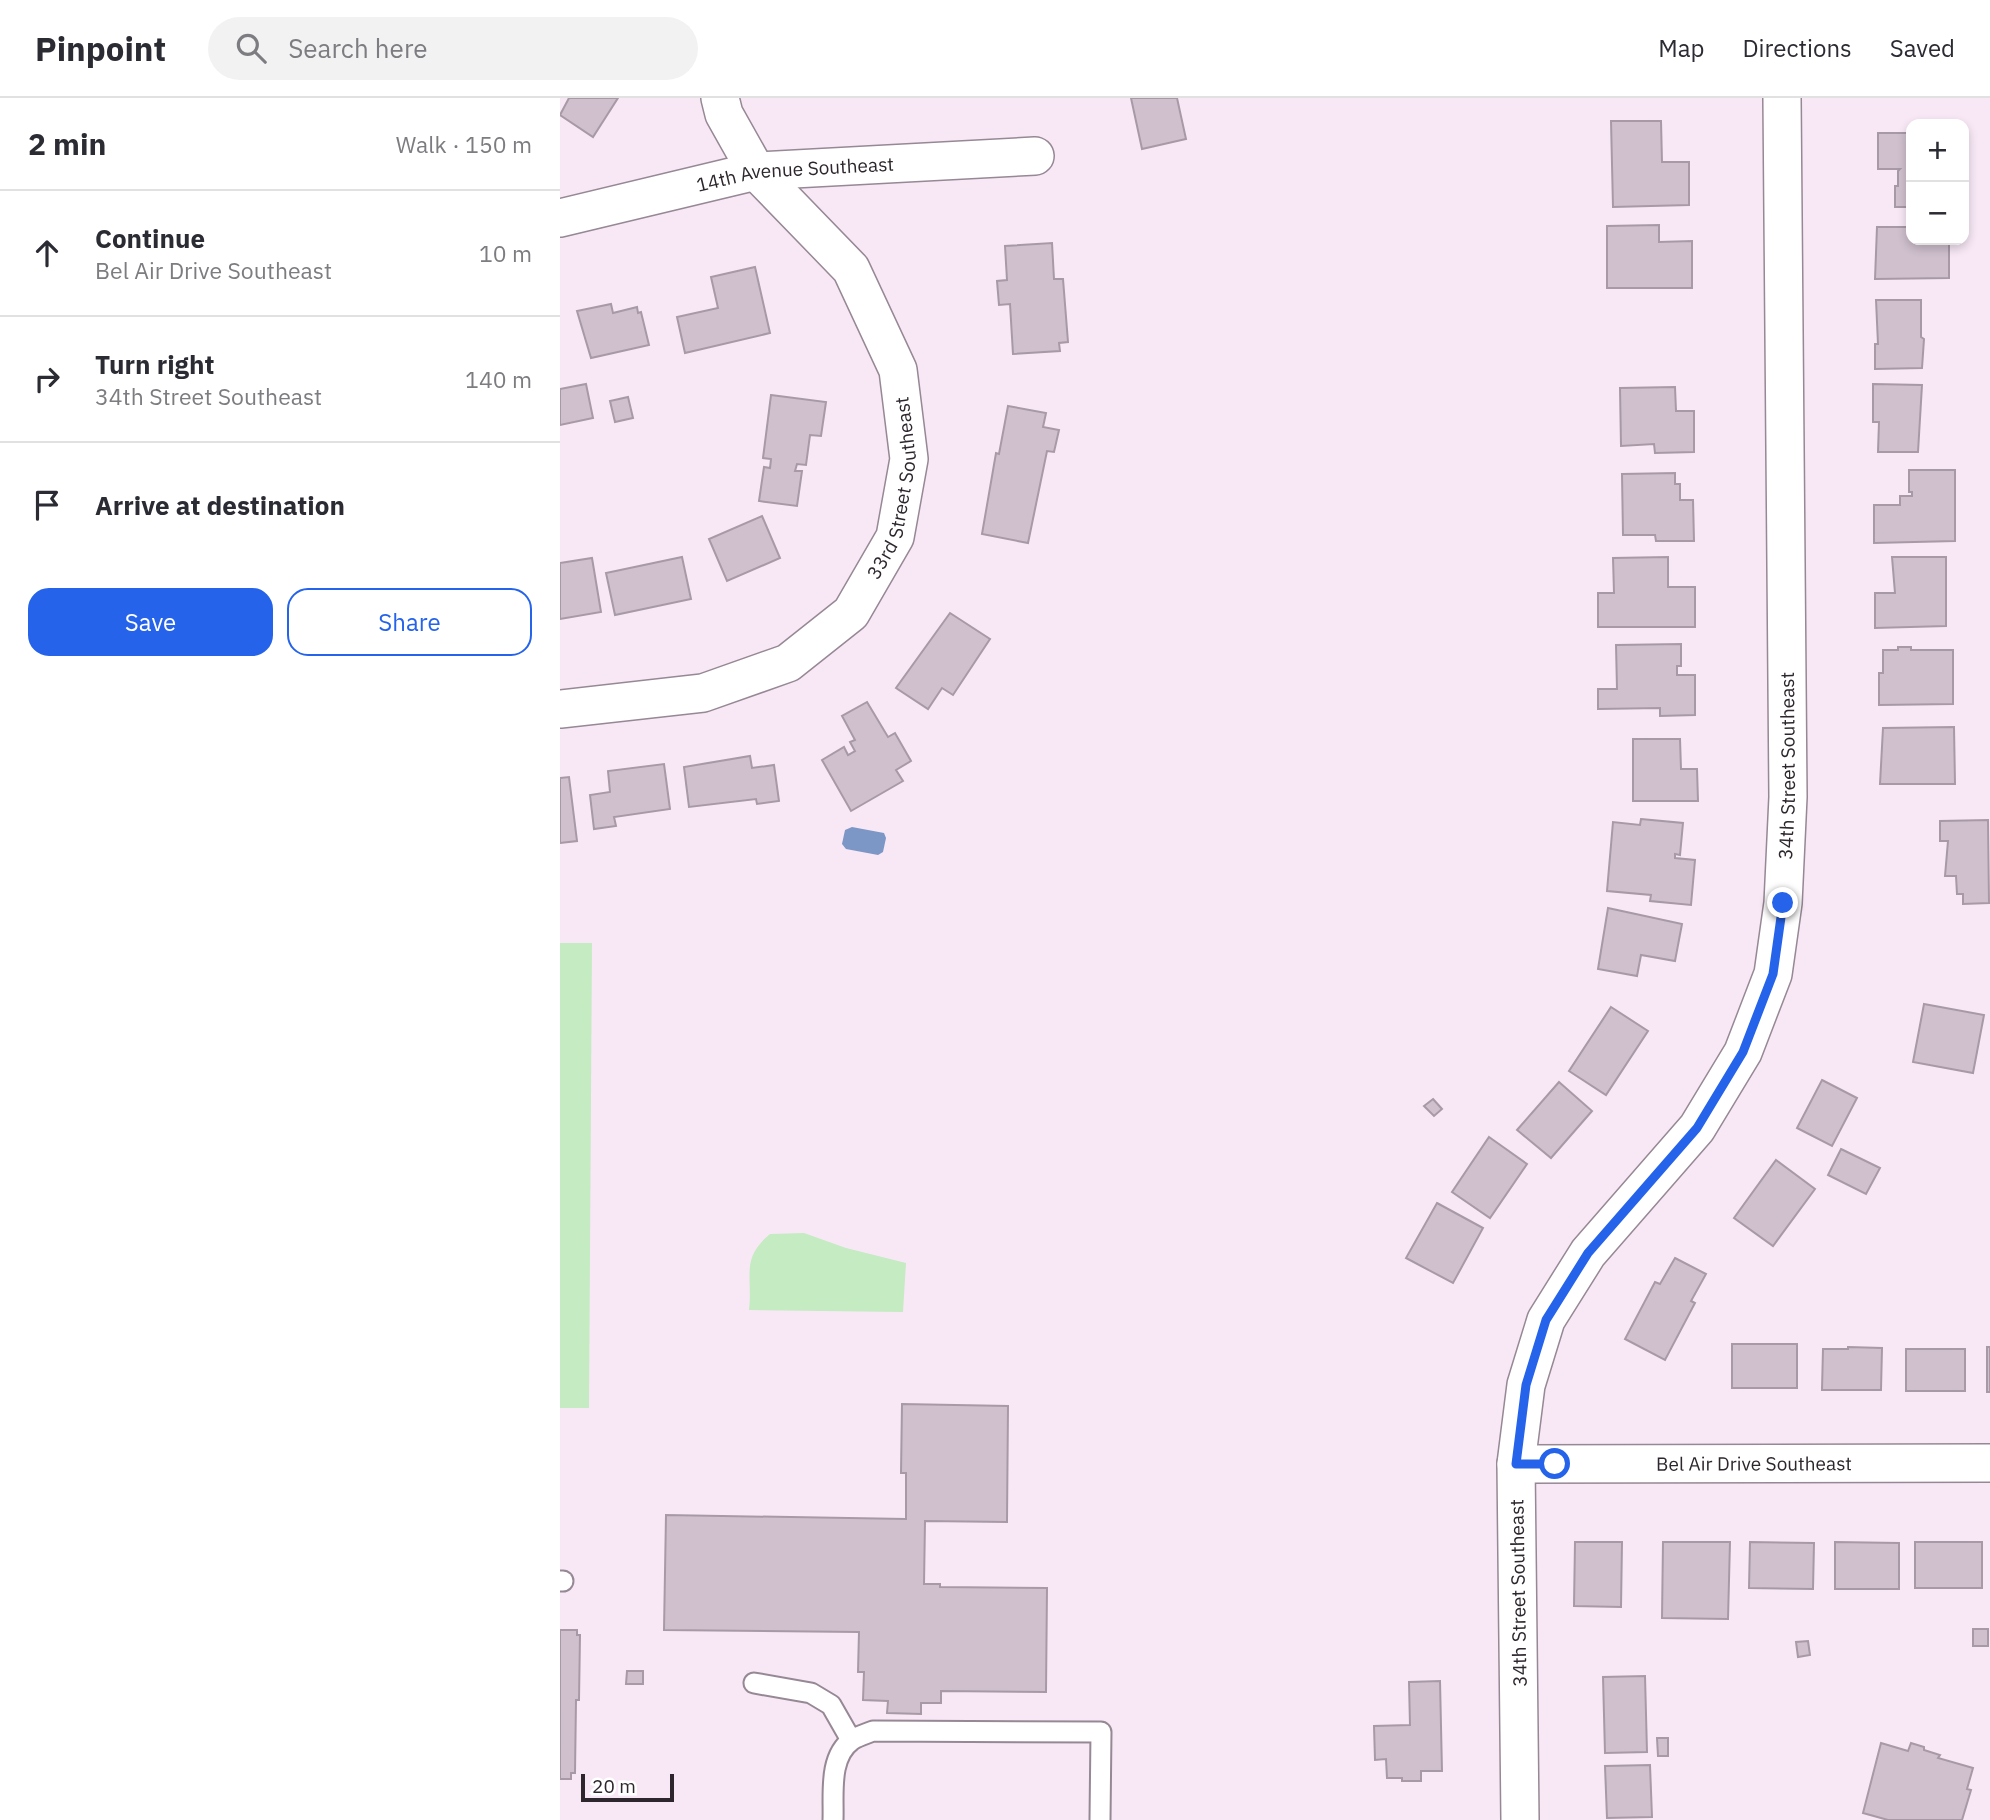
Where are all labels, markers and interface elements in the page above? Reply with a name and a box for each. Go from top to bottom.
search box [208,17,698,80]
text: Pinpoint [35,27,166,70]
icon: search [232,29,270,67]
text: Search here [288,31,428,65]
text: Map [1658,32,1704,64]
text: Directions [1742,32,1852,64]
text: Saved [1890,32,1955,64]
map controls [1906,119,1969,245]
button: + [1906,119,1969,182]
text: 2 min [28,124,106,163]
text: Walk · 150 m [396,129,532,159]
street label: 14th Avenue Southeast [694,152,894,197]
button: − [1906,182,1969,245]
text: Continue [95,221,205,255]
icon: ahead [28,234,66,272]
text: 10 m [479,238,532,268]
text: Bel Air Drive Southeast [95,255,332,285]
text: Turn right [95,347,214,381]
icon: right [28,360,66,398]
text: 140 m [465,364,532,394]
text: 34th Street Southeast [95,381,322,411]
street label: 33rd Street Southeast [861,395,921,583]
icon: arrive [28,486,66,524]
text: Arrive at destination [95,488,345,522]
button: Save [28,588,273,656]
button: Share [287,588,532,656]
street label: 34th Street Southeast [1773,672,1800,860]
route end [1767,887,1798,918]
route start [1539,1448,1570,1479]
street label: Bel Air Drive Southeast [1656,1451,1852,1476]
street label: 34th Street Southeast [1504,1499,1532,1687]
scale bar [581,1771,674,1803]
text: 20 m [592,1774,636,1798]

